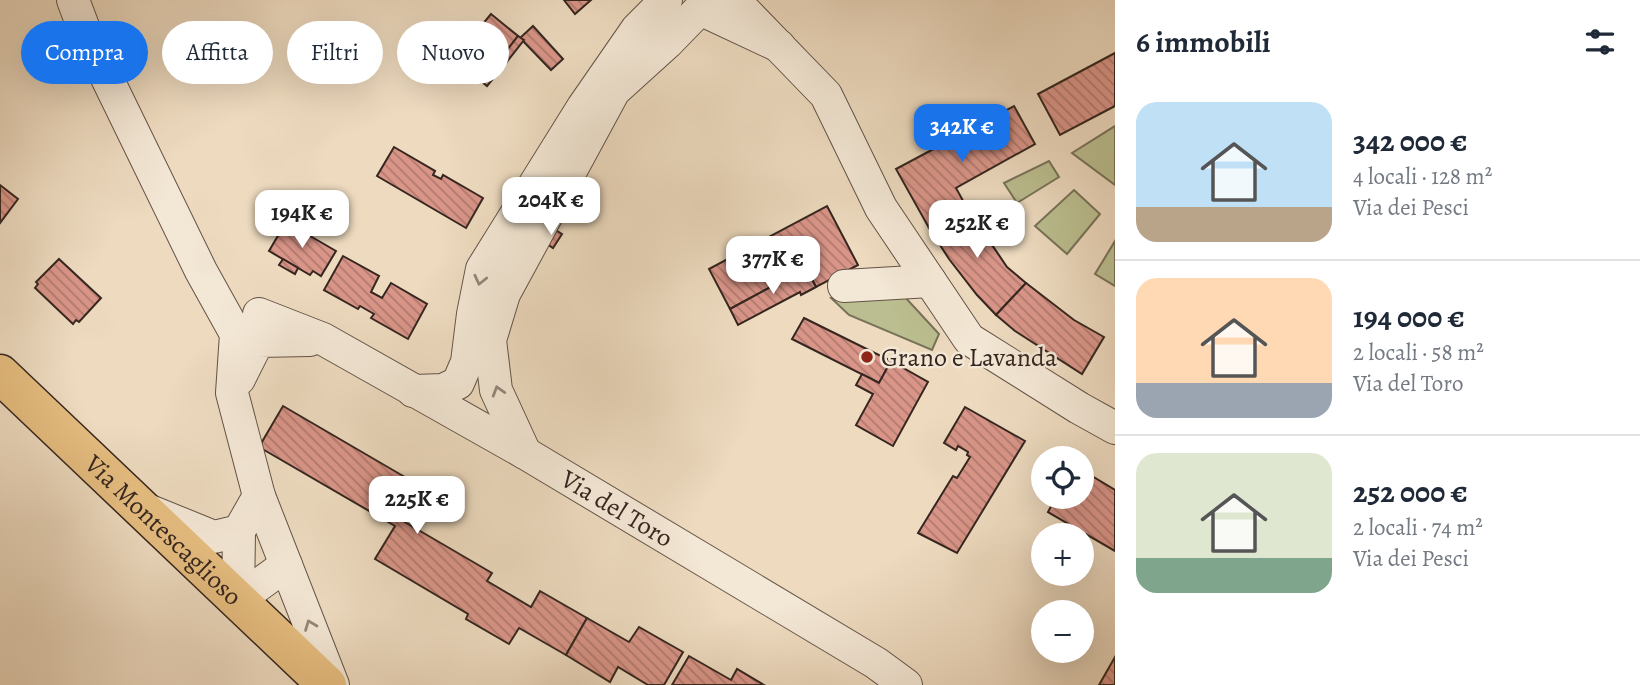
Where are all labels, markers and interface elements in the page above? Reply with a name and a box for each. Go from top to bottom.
chip: Compra [21,21,148,84]
chip: Affitta [162,21,273,84]
chip: Filtri [287,21,383,84]
chip: Nuovo [397,21,509,84]
text: 6 immobili [1136,22,1271,62]
icon: filters [1581,23,1619,61]
pin: 342K € [905,104,1019,164]
text: 342K € [930,111,994,142]
text: 342 000 € [1353,121,1467,161]
icon: home [1192,130,1276,214]
text: 4 locali · 128 m² [1353,161,1492,192]
pin: 204K € [494,177,608,237]
text: 204K € [518,184,584,215]
pin: 194K € [245,190,359,250]
text: Via dei Pesci [1353,192,1469,223]
text: 194K € [271,197,333,228]
pin: 252K € [920,201,1034,260]
text: 252K € [945,207,1009,238]
pin: 377K € [716,236,830,296]
text: 377K € [742,243,804,274]
one-way arrow [474,274,488,286]
text: 194 000 € [1353,297,1465,337]
icon: home [1192,306,1276,390]
text: 2 locali · 58 m² [1353,337,1484,368]
place label: Grano e Lavanda [881,340,1057,375]
marker: Grano e Lavanda [859,349,875,365]
text: Via del Toro [1353,368,1463,399]
one-way arrow [492,385,506,397]
street label: Via Montescaglioso [76,446,250,613]
map controls [1031,446,1094,663]
button: locate [1031,446,1094,509]
street label: Via del Toro [553,461,679,556]
text: 252 000 € [1353,472,1468,512]
pin: 225K € [360,476,474,536]
icon: home [1192,481,1276,565]
text: 225K € [385,483,449,514]
text: 2 locali · 74 m² [1353,512,1483,543]
button: + [1031,523,1094,586]
text: Via dei Pesci [1353,543,1469,574]
button: − [1031,600,1094,663]
one-way arrow [304,620,318,632]

